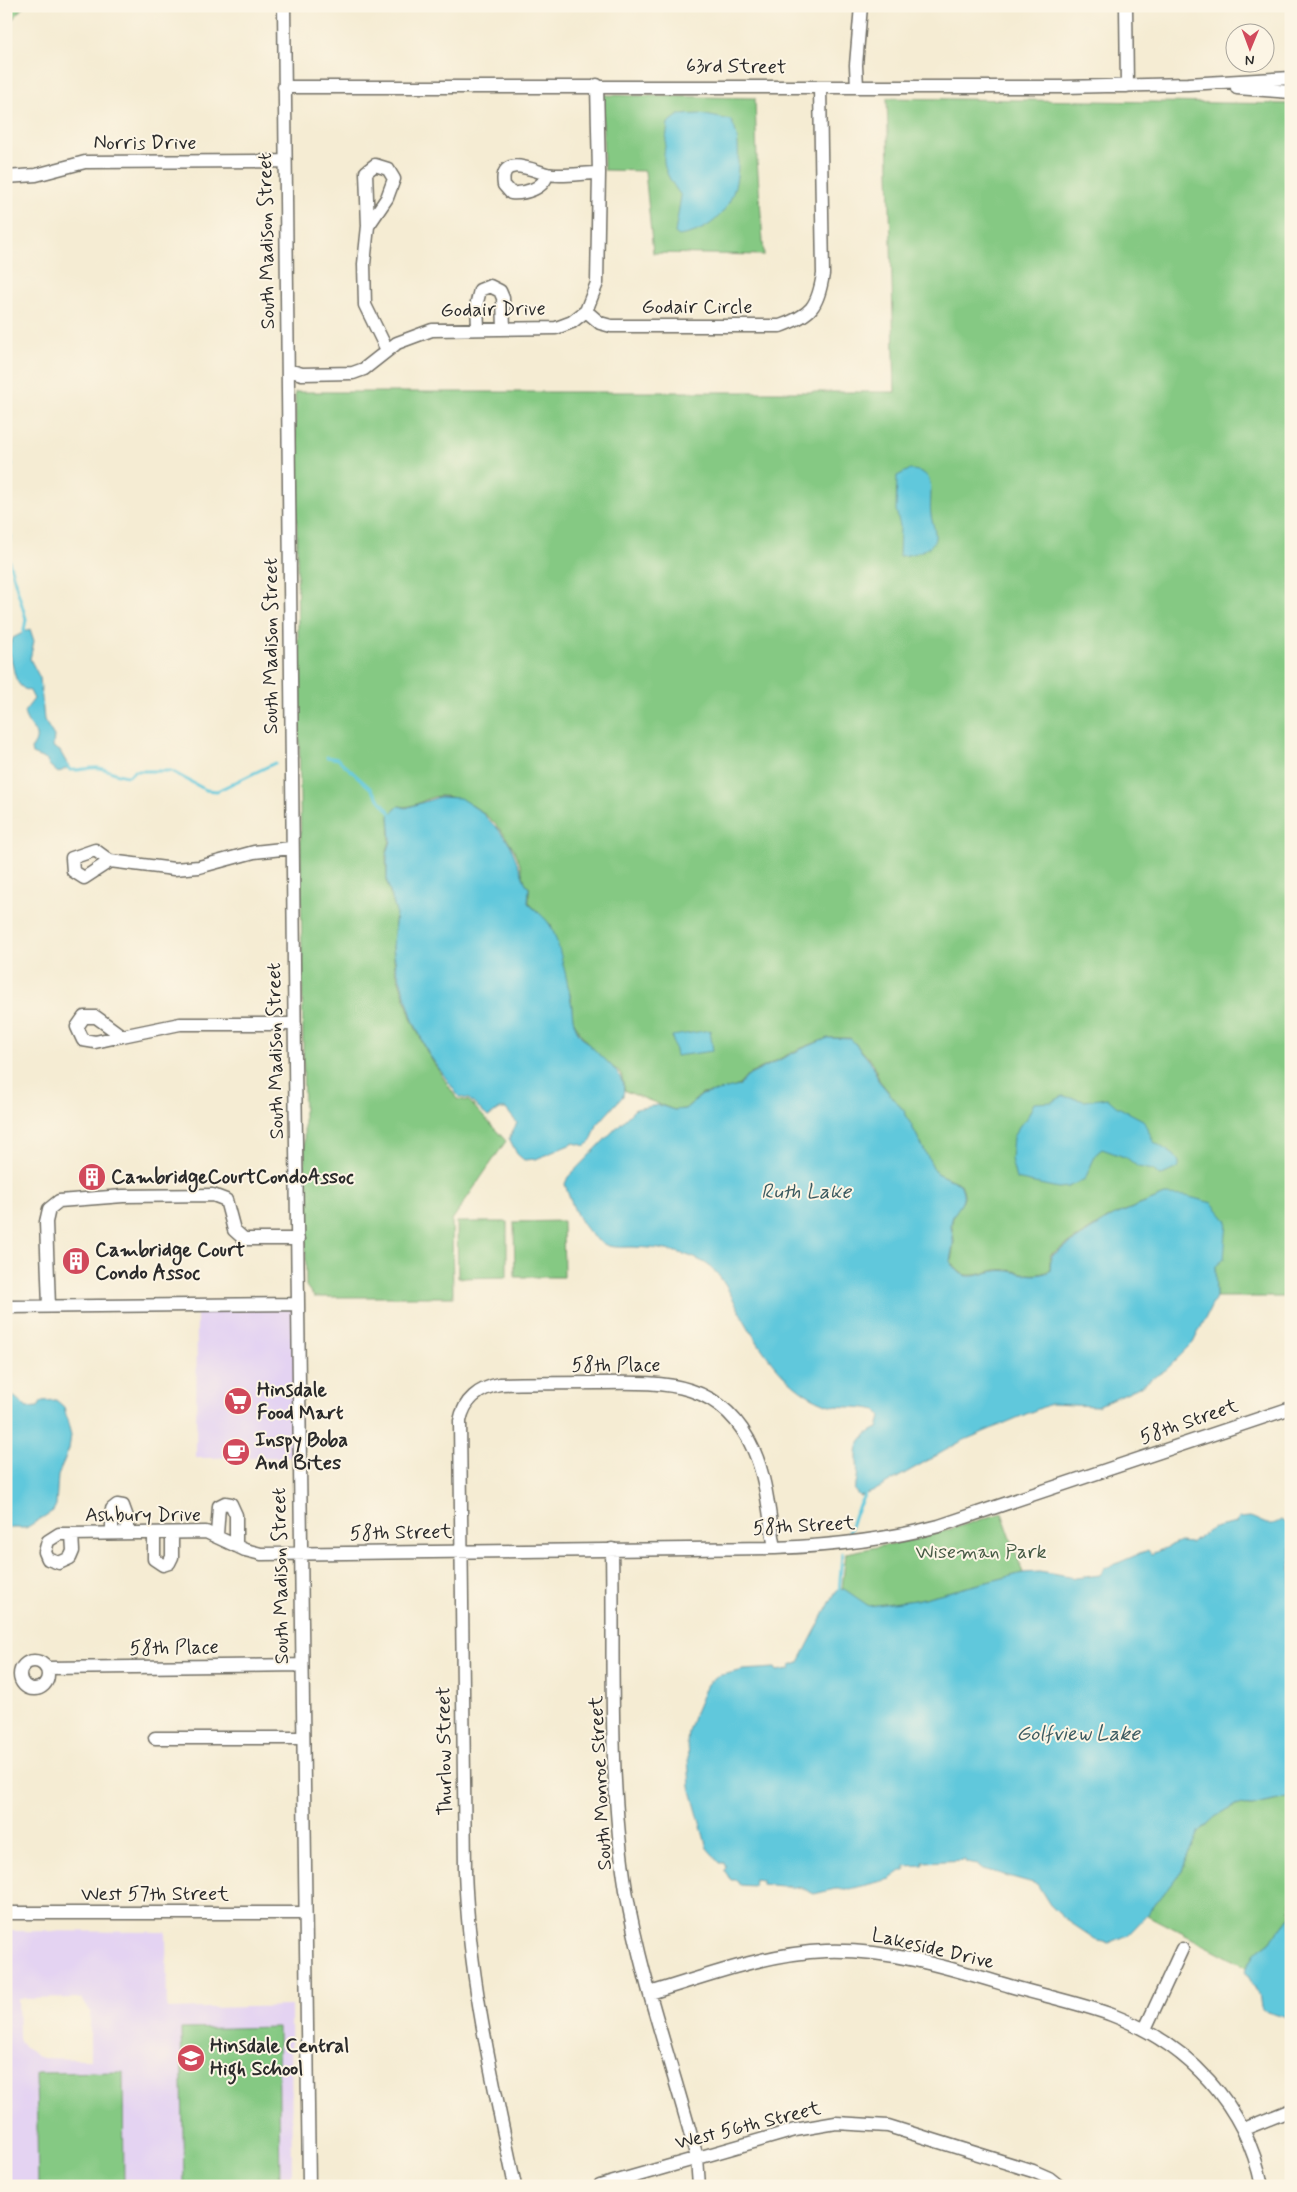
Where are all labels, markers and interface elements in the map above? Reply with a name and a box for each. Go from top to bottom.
north arrow [1224,22,1274,72]
text: N [1245,51,1255,69]
street label: 63rd Street [686,53,786,81]
street label: Norris Drive [94,130,196,157]
street label: South Madison Street [252,152,282,330]
street label: Godair Circle [642,294,752,321]
street label: Godair Drive [440,296,546,324]
street label: South Madison Street [258,558,285,734]
street label: South Madison Street [261,962,291,1140]
building icon: CambridgeCourtCondoAssoc [77,1162,107,1192]
place label: CambridgeCourtCondoAssoc [111,1164,354,1193]
water label: Ruth Lake [761,1178,853,1206]
place label: Cambridge Court Condo Assoc [95,1237,246,1287]
building icon: Cambridge Court Condo Assoc [61,1246,91,1276]
street label: 58th Place [571,1352,661,1379]
place label: Hinsdale Food Mart [257,1377,344,1427]
supermarket icon: Hinsdale Food Mart [223,1386,253,1416]
street label: 58th Street [1136,1392,1242,1451]
place label: Inspy Boba And Bites [255,1427,348,1477]
cafe icon: Inspy Boba And Bites [221,1437,251,1467]
street label: South Madison Street [266,1487,296,1665]
street label: Ashbury Drive [85,1502,201,1529]
street label: 58th Street [752,1510,856,1542]
street label: 58th Street [350,1519,453,1547]
park label: Wiseman Park [915,1539,1047,1566]
street label: 58th Place [129,1634,219,1662]
street label: Thurlow Street [430,1686,460,1816]
street label: South Monroe Street [583,1695,619,1871]
water label: Golfview Lake [1016,1720,1141,1748]
street label: West 57th Street [81,1881,229,1908]
street label: Lakeside Drive [869,1922,997,1976]
place label: Hinsdale Central High School [210,2033,349,2085]
school or university icon: Hinsdale Central High School [176,2043,206,2073]
street label: West 56th Street [672,2095,824,2157]

